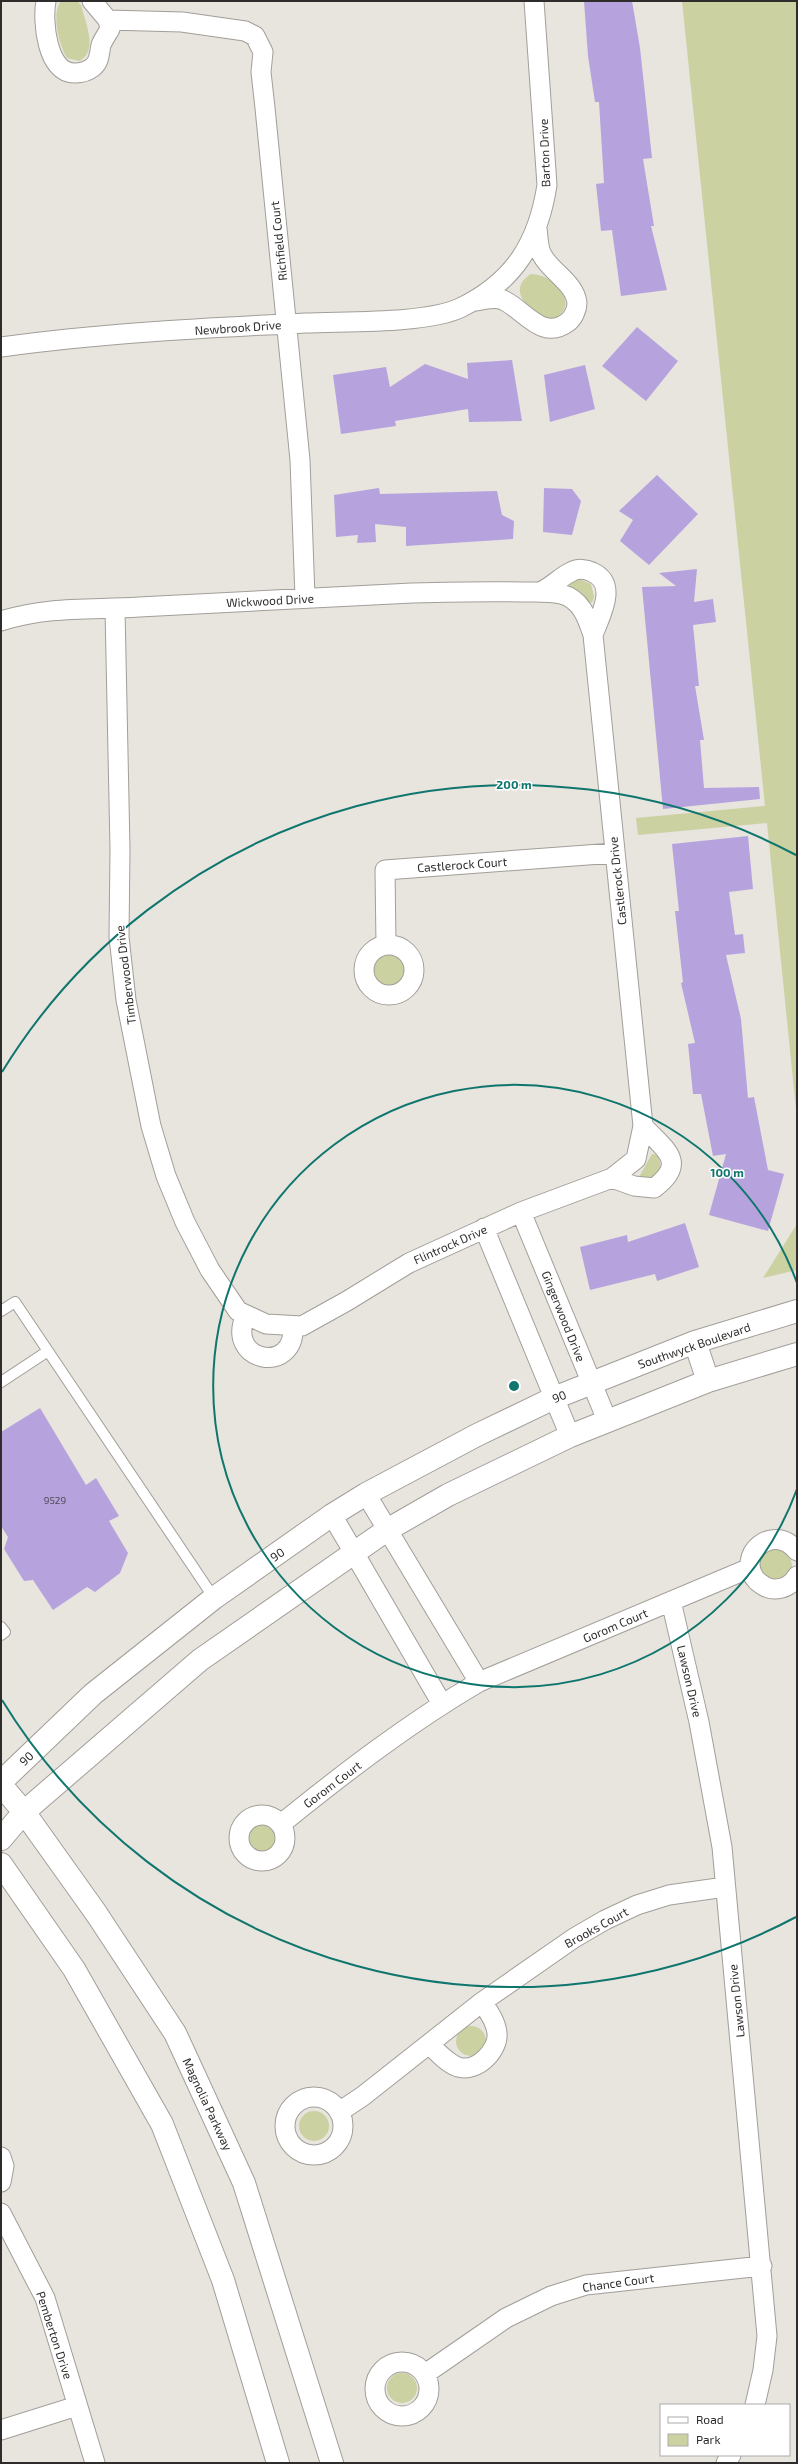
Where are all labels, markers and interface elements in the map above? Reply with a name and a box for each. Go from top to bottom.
street label: Barton Drive [536,119,552,187]
street label: Richfield Court [267,200,289,281]
street label: Newbrook Drive [194,317,282,337]
street label: Wickwood Drive [226,591,314,609]
text: 200 m [496,777,532,791]
street label: Castlerock Drive [605,836,629,926]
street label: Castlerock Court [417,854,508,874]
street label: Timberwood Drive [112,924,138,1026]
text: 100 m [710,1165,744,1179]
street label: Flintrock Drive [411,1222,489,1266]
street label: Gingerwood Drive [539,1268,589,1364]
street label: Southwyck Boulevard [636,1319,752,1371]
centre of rings [507,1379,521,1393]
street label: 90 [550,1387,568,1405]
house number: 9529 [44,1494,66,1506]
street label: 90 [267,1544,287,1564]
street label: Gorom Court [581,1605,650,1645]
street label: Lawson Drive [675,1644,705,1718]
street label: 90 [16,1748,36,1768]
street label: Gorom Court [300,1757,364,1810]
street label: Brooks Court [562,1904,631,1950]
street label: Lawson Drive [725,1964,747,2038]
street label: Magnolia Parkway [180,2055,236,2153]
street label: Chance Court [581,2270,655,2294]
street label: Pemberton Drive [34,2289,76,2381]
legend [660,2404,790,2456]
text: Road [696,2412,724,2426]
text: Park [696,2432,721,2446]

